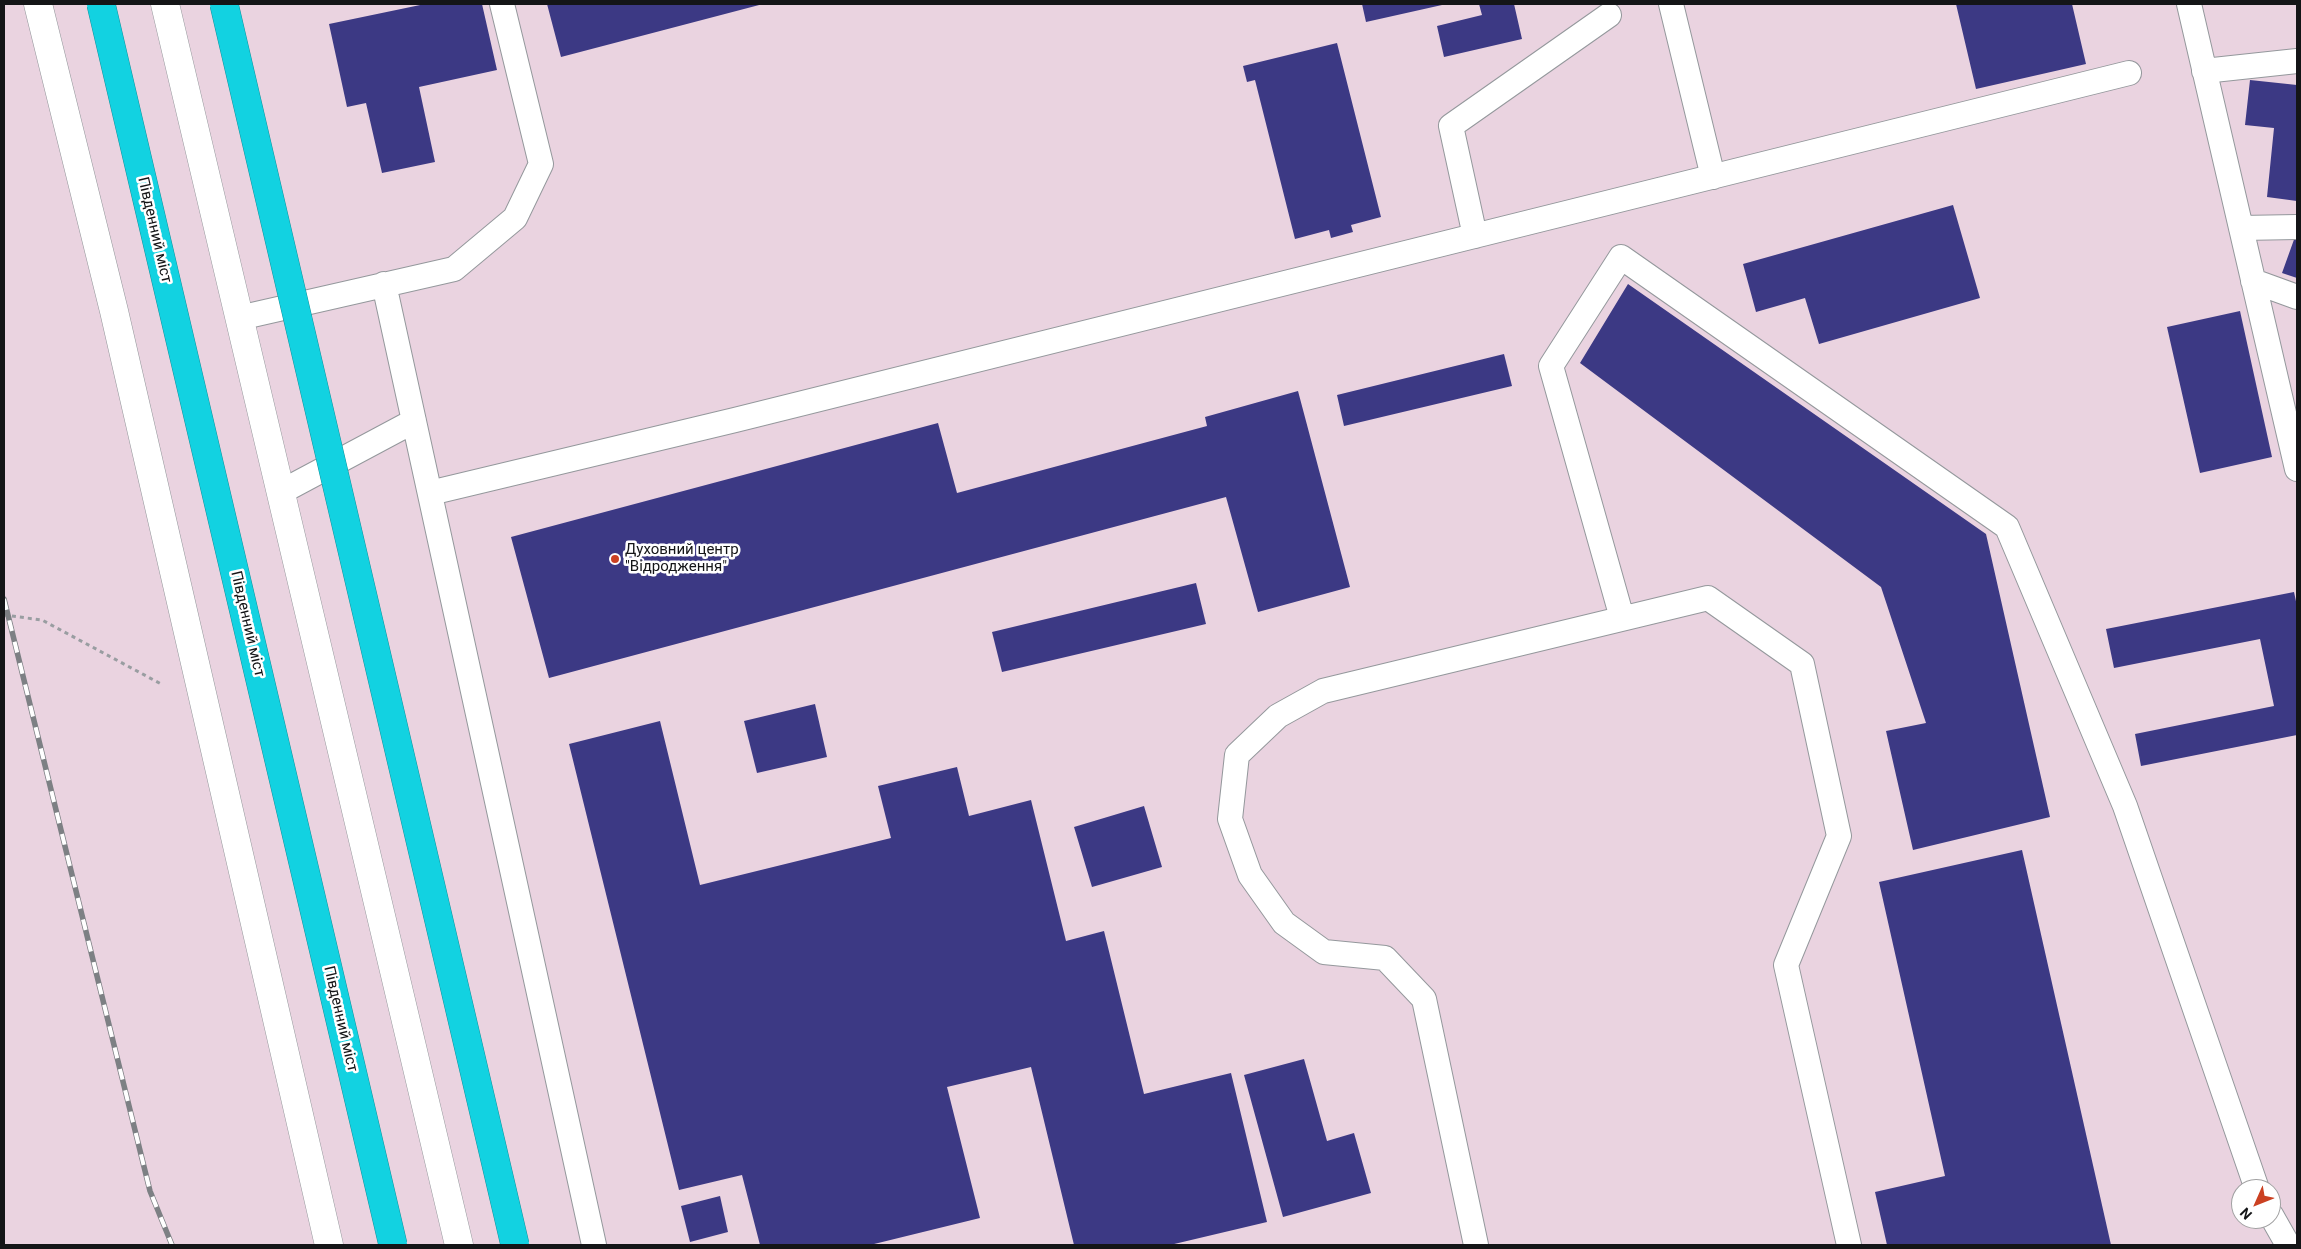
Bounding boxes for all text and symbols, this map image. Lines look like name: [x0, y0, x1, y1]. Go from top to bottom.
street label: Південний міст: [133, 175, 175, 285]
place label: Духовний центр "Відродження": [625, 541, 739, 576]
marker: Духовний центр "Відродження": [609, 553, 621, 565]
street label: Південний міст: [226, 569, 268, 679]
street label: Південний міст: [319, 964, 361, 1074]
north arrow: [2231, 1179, 2281, 1229]
text: N: [2237, 1205, 2255, 1223]

